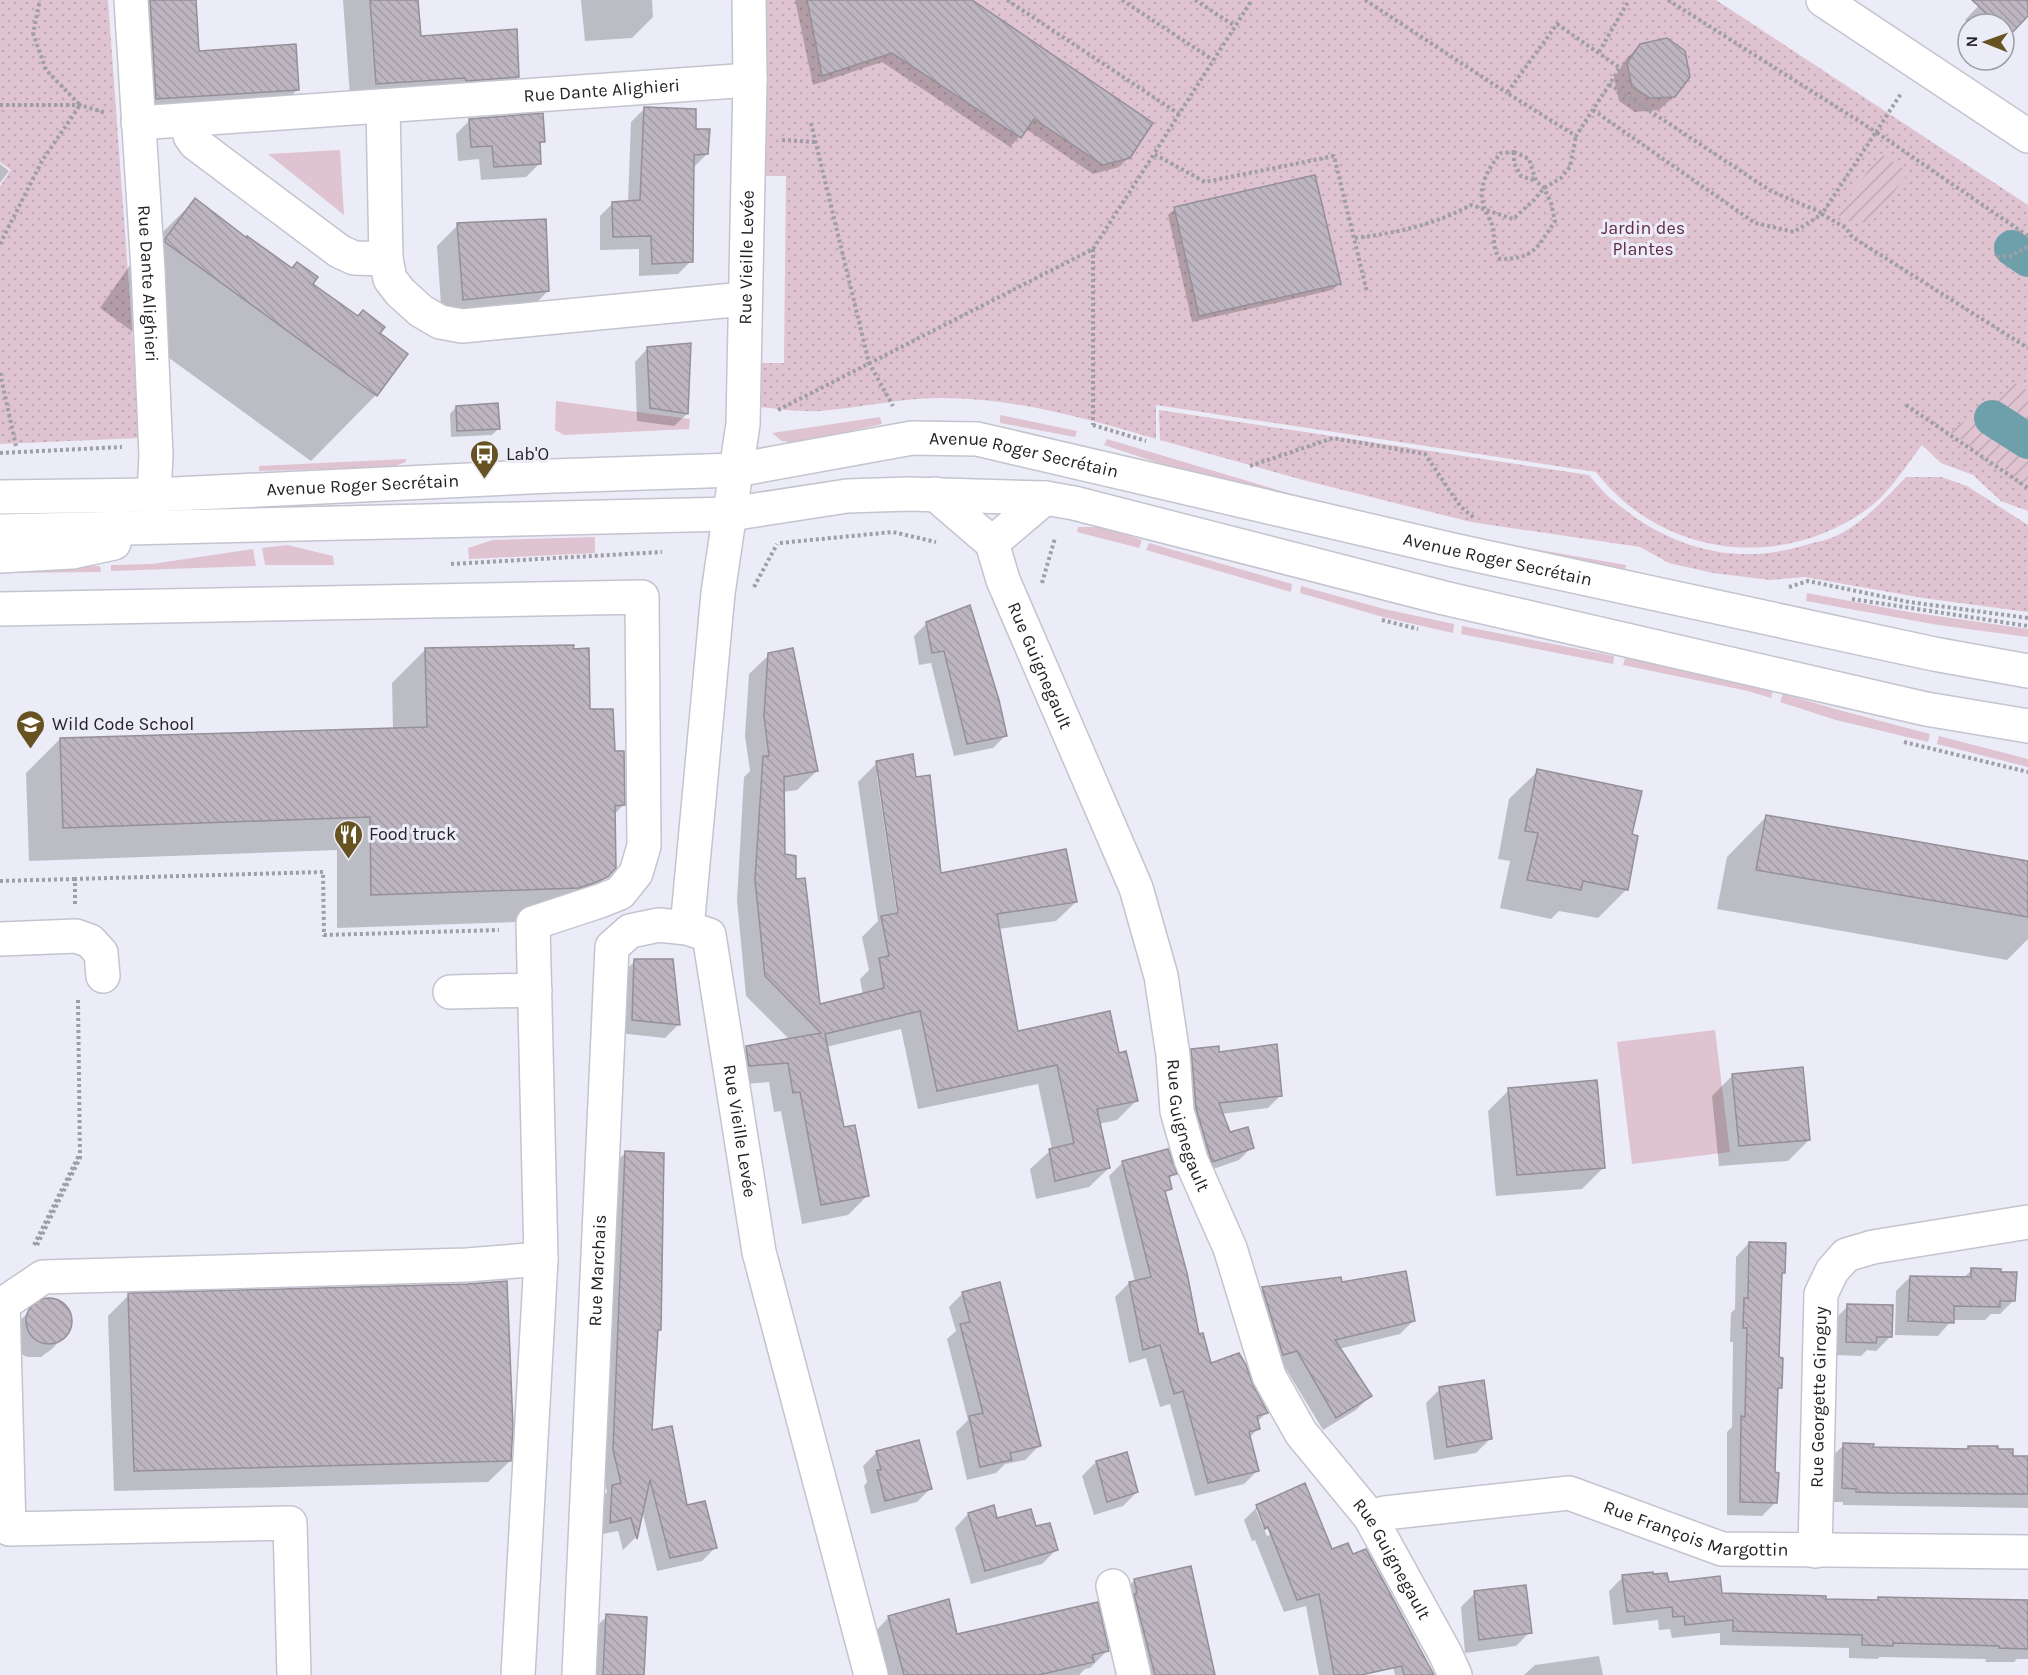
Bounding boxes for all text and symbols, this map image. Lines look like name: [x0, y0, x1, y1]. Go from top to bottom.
north arrow: [1956, 12, 2016, 72]
text: N: [1962, 36, 1981, 48]
street label: Rue Dante Alighieri: [523, 74, 681, 107]
street label: Rue Vieille Levée: [734, 190, 759, 325]
street label: Rue Dante Alighieri: [133, 205, 163, 362]
park label: Jardin des Plantes: [1601, 217, 1685, 260]
street label: Avenue Roger Secrétain: [929, 427, 1121, 483]
bus stop icon: Lab'O: [469, 438, 501, 480]
place label: Lab'O: [506, 443, 549, 465]
street label: Avenue Roger Secrétain: [266, 469, 460, 501]
street label: Avenue Roger Secrétain: [1401, 528, 1594, 591]
street label: Rue Guignegault: [1003, 599, 1077, 733]
school or university icon: Wild Code School: [15, 708, 47, 750]
place label: Wild Code School: [52, 713, 194, 735]
restaurant icon: Food truck: [332, 818, 364, 860]
place label: Food truck: [369, 823, 456, 845]
street label: Rue Guignegault: [1162, 1058, 1215, 1195]
street label: Rue Vieille Levée: [719, 1063, 761, 1199]
street label: Rue Marchais: [584, 1214, 611, 1327]
street label: Rue Georgette Giroguy: [1805, 1305, 1832, 1488]
street label: Rue Guignegault: [1348, 1494, 1435, 1624]
street label: Rue François Margottin: [1600, 1496, 1788, 1561]

